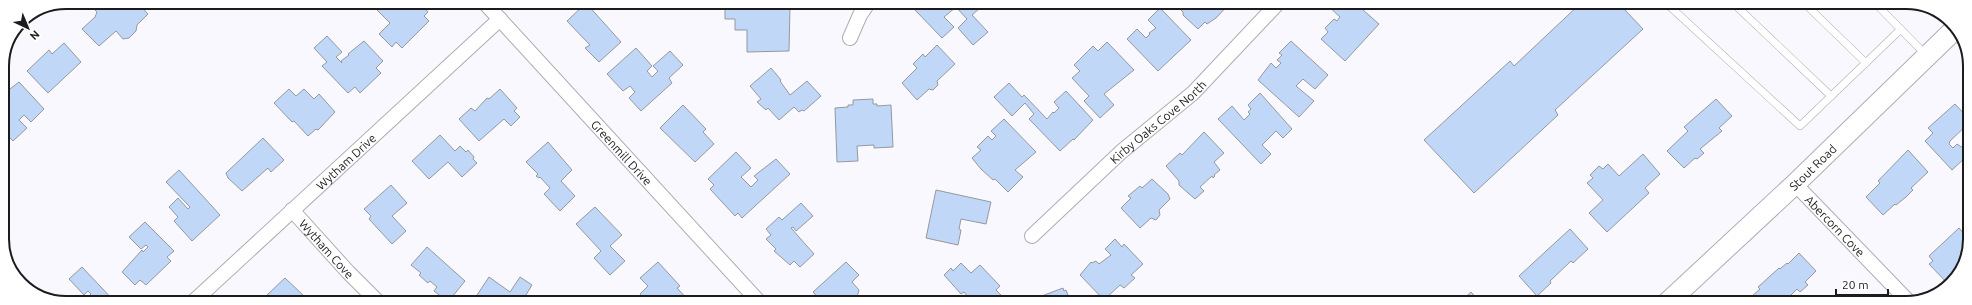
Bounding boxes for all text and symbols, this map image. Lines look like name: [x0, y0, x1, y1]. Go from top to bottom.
north arrow: [8, 8, 48, 48]
text: N: [28, 28, 42, 42]
street label: Kirby Oaks Cove North: [1107, 77, 1208, 166]
street label: Greenmill Drive: [589, 117, 655, 187]
street label: Wytham Drive: [313, 131, 378, 192]
street label: Stout Road: [1786, 142, 1838, 193]
street label: Abercorn Cove: [1803, 193, 1868, 259]
street label: Wytham Cove: [297, 217, 357, 281]
scale bar: [1836, 271, 1888, 297]
text: 20 m: [1842, 278, 1869, 291]

